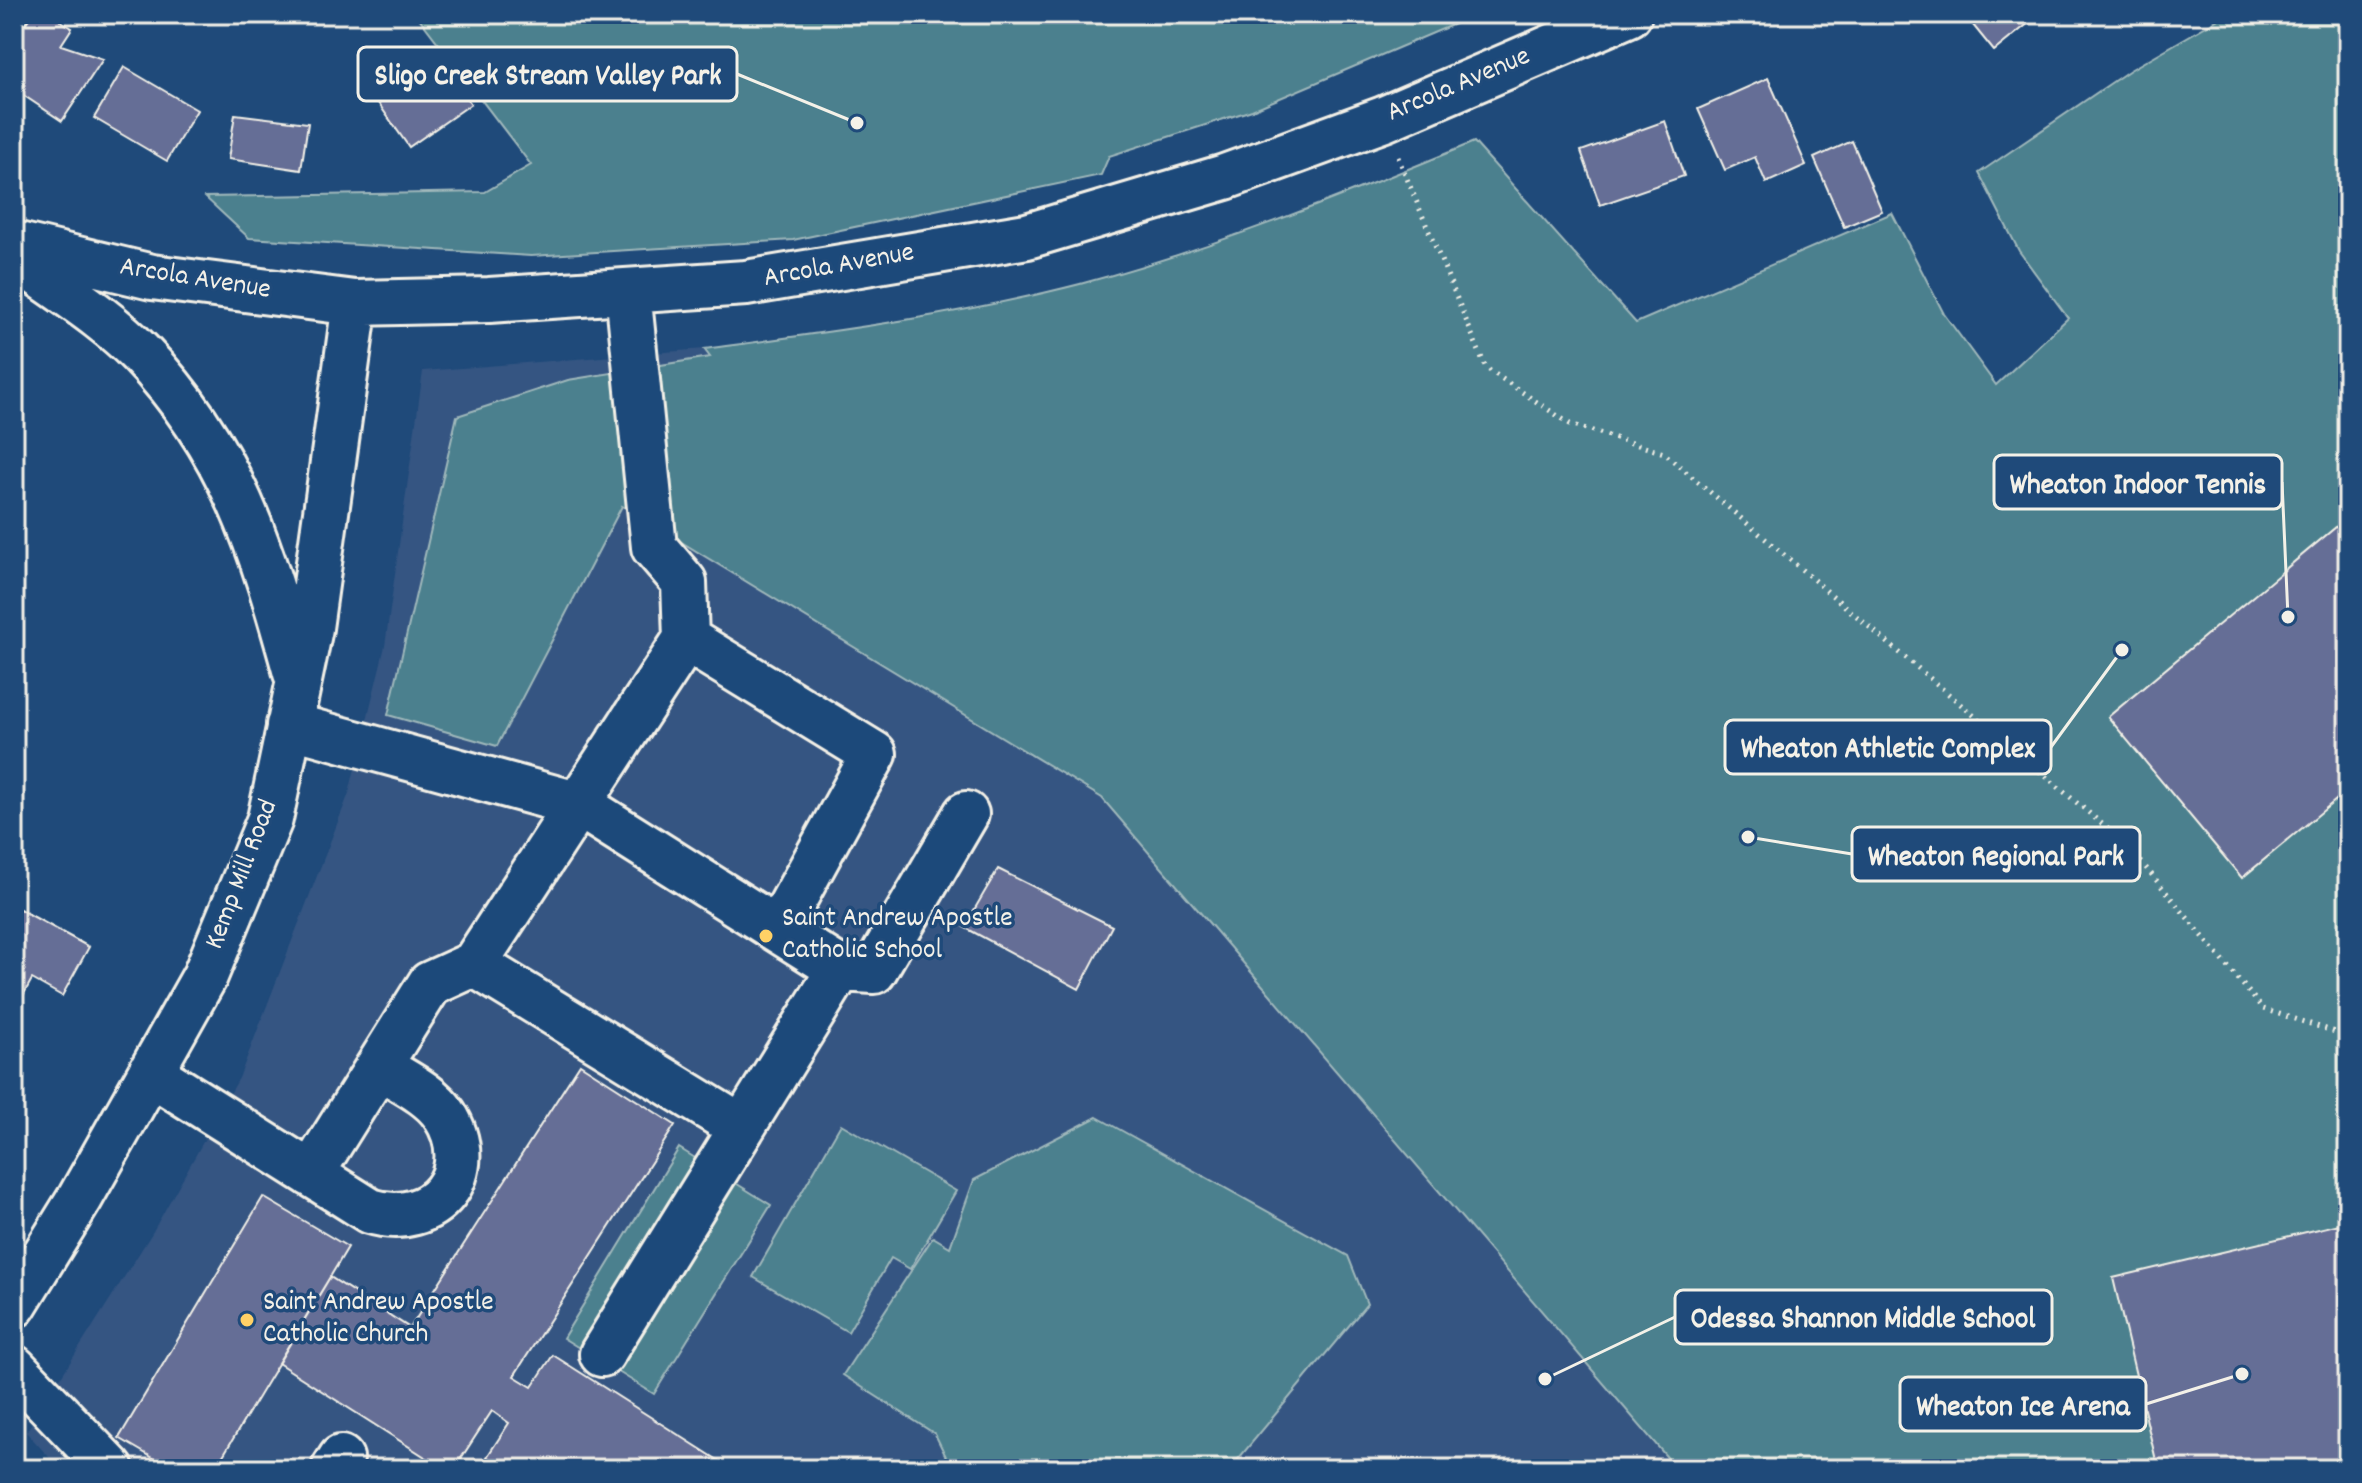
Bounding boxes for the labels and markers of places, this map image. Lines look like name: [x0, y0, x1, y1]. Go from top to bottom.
callout: Sligo Creek Stream Valley Park: [358, 47, 737, 101]
callout: Wheaton Indoor Tennis: [1994, 455, 2282, 509]
callout: Wheaton Athletic Complex: [1725, 720, 2051, 774]
callout: Wheaton Regional Park: [1852, 827, 2140, 881]
place label: Saint Andrew Apostle Catholic School: [782, 900, 1013, 972]
marker: Saint Andrew Apostle Catholic School: [757, 927, 775, 945]
place label: Saint Andrew Apostle Catholic Church: [263, 1284, 494, 1356]
callout: Odessa Shannon Middle School: [1675, 1290, 2052, 1344]
marker: Saint Andrew Apostle Catholic Church: [238, 1311, 256, 1329]
callout: Wheaton Ice Arena: [1900, 1377, 2146, 1431]

